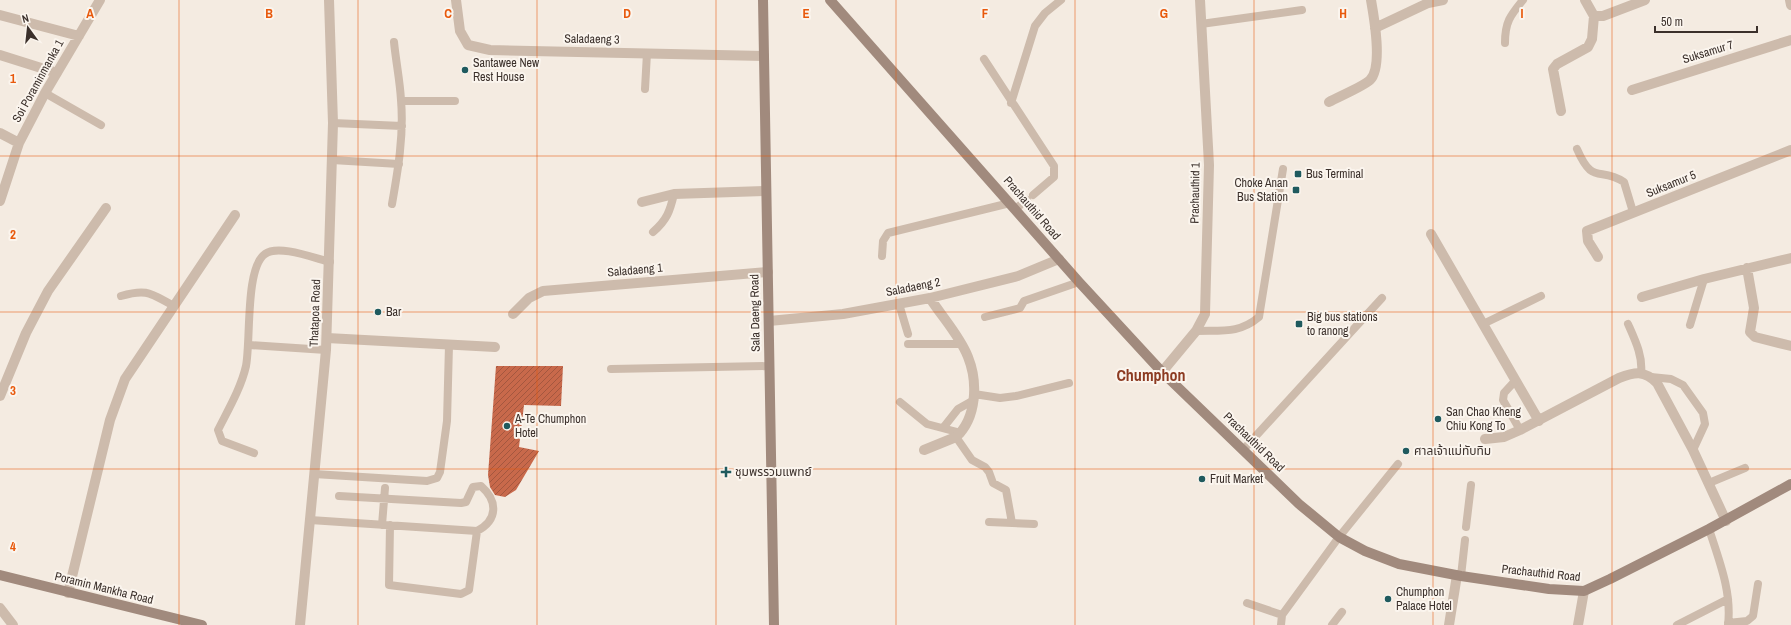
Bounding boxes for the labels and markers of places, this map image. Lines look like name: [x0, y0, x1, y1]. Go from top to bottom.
place label: Santawee New Rest House: [473, 55, 540, 85]
marker: Santawee New Rest House: [460, 65, 470, 75]
place label: Bus Terminal: [1306, 166, 1363, 182]
marker: Bus Terminal: [1293, 169, 1303, 179]
place label: Choke Anan Bus Station: [1234, 175, 1288, 205]
marker: Choke Anan Bus Station: [1291, 185, 1301, 195]
place label: Bar: [386, 304, 402, 320]
marker: Bar: [373, 307, 383, 317]
place label: Big bus stations to ranong: [1307, 309, 1378, 339]
marker: Big bus stations to ranong: [1294, 319, 1304, 329]
place label: San Chao Kheng Chiu Kong To: [1446, 404, 1521, 434]
place label: A-Te Chumphon Hotel: [514, 411, 586, 441]
marker: San Chao Kheng Chiu Kong To: [1433, 414, 1443, 424]
marker: A-Te Chumphon Hotel: [502, 421, 512, 431]
place label: ศาลเจ้าแม่ทับทิม: [1414, 443, 1491, 459]
marker: ศาลเจ้าแม่ทับทิม: [1401, 446, 1411, 456]
place label: ชุมพรรวมแพทย์: [735, 464, 812, 480]
marker: ชุมพรรวมแพทย์: [720, 466, 732, 478]
place label: Fruit Market: [1210, 471, 1263, 487]
marker: Fruit Market: [1197, 474, 1207, 484]
place label: Chumphon Palace Hotel: [1396, 584, 1452, 614]
marker: Chumphon Palace Hotel: [1383, 594, 1393, 604]

